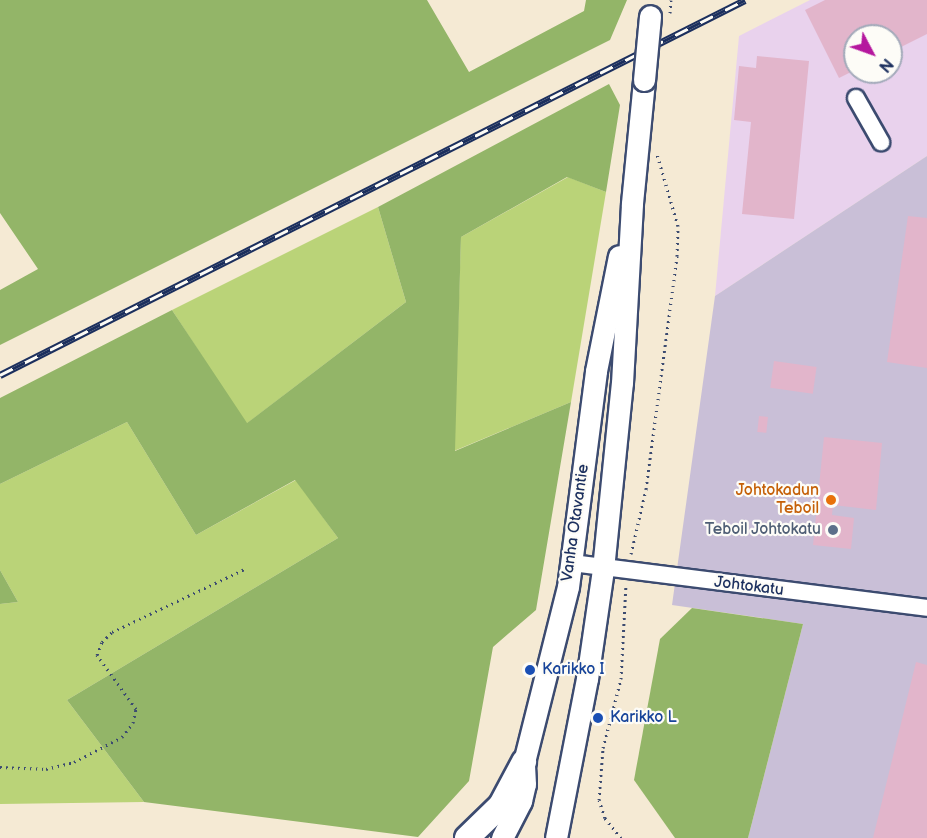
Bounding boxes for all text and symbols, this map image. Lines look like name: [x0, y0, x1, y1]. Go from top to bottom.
north arrow: [843, 24, 903, 84]
text: N: [874, 54, 897, 76]
street label: Vanha Otavantie: [558, 463, 594, 583]
place label: Johtokadun Teboil: [736, 481, 819, 519]
marker: Johtokadun Teboil: [824, 493, 838, 507]
place label: Teboil Johtokatu: [704, 520, 821, 540]
marker: Teboil Johtokatu: [826, 523, 840, 537]
street label: Johtokatu: [713, 573, 785, 601]
place label: Karikko I: [542, 660, 604, 680]
marker: Karikko I: [523, 663, 537, 677]
place label: Karikko L: [610, 708, 677, 728]
marker: Karikko L: [591, 711, 605, 725]

